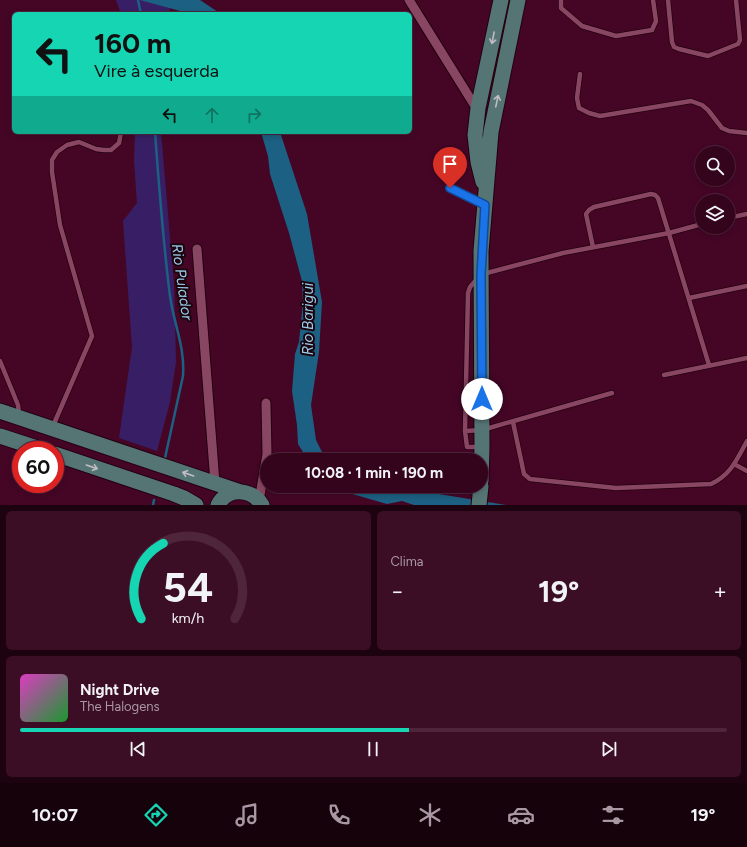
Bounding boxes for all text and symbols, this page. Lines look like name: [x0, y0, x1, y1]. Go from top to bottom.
text: 160 m: [94, 26, 171, 60]
icon: left: [28, 28, 80, 80]
one-way arrow: [489, 31, 497, 44]
text: Vire à esquerda: [94, 60, 219, 82]
one-way arrow: [494, 95, 502, 108]
icon: left: [159, 104, 181, 126]
icon: ahead: [201, 104, 223, 126]
icon: right: [243, 104, 265, 126]
map controls: [695, 146, 735, 234]
button: search: [695, 146, 735, 186]
pin: [433, 147, 467, 188]
icon: arrive: [439, 153, 461, 175]
button: layers: [695, 194, 735, 234]
water label: Rio Pulador: [168, 243, 196, 322]
water label: Rio Barigui: [299, 282, 317, 355]
position arrow: [461, 378, 503, 420]
speed limit sign: 60: [12, 441, 64, 493]
one-way arrow: [86, 463, 98, 471]
text: 10:08 · 1 min · 190 m: [305, 464, 443, 482]
one-way arrow: [182, 470, 195, 477]
text: Clima: [391, 554, 423, 569]
text: 54: [163, 561, 213, 611]
text: 19°: [538, 573, 579, 610]
text: −: [391, 578, 404, 605]
text: +: [713, 578, 727, 605]
text: km/h: [172, 608, 205, 626]
text: Night Drive: [80, 681, 159, 699]
text: The Halogens: [80, 699, 160, 714]
icon: previous: [127, 738, 149, 760]
icon: pause: [362, 738, 384, 760]
icon: next: [598, 738, 620, 760]
icon: directions: [142, 801, 170, 829]
icon: music: [233, 801, 261, 829]
icon: phone: [325, 801, 353, 829]
icon: climate: [416, 801, 444, 829]
icon: car: [507, 801, 535, 829]
icon: filters: [599, 801, 627, 829]
text: 10:07: [32, 804, 78, 826]
text: 19°: [690, 804, 715, 826]

